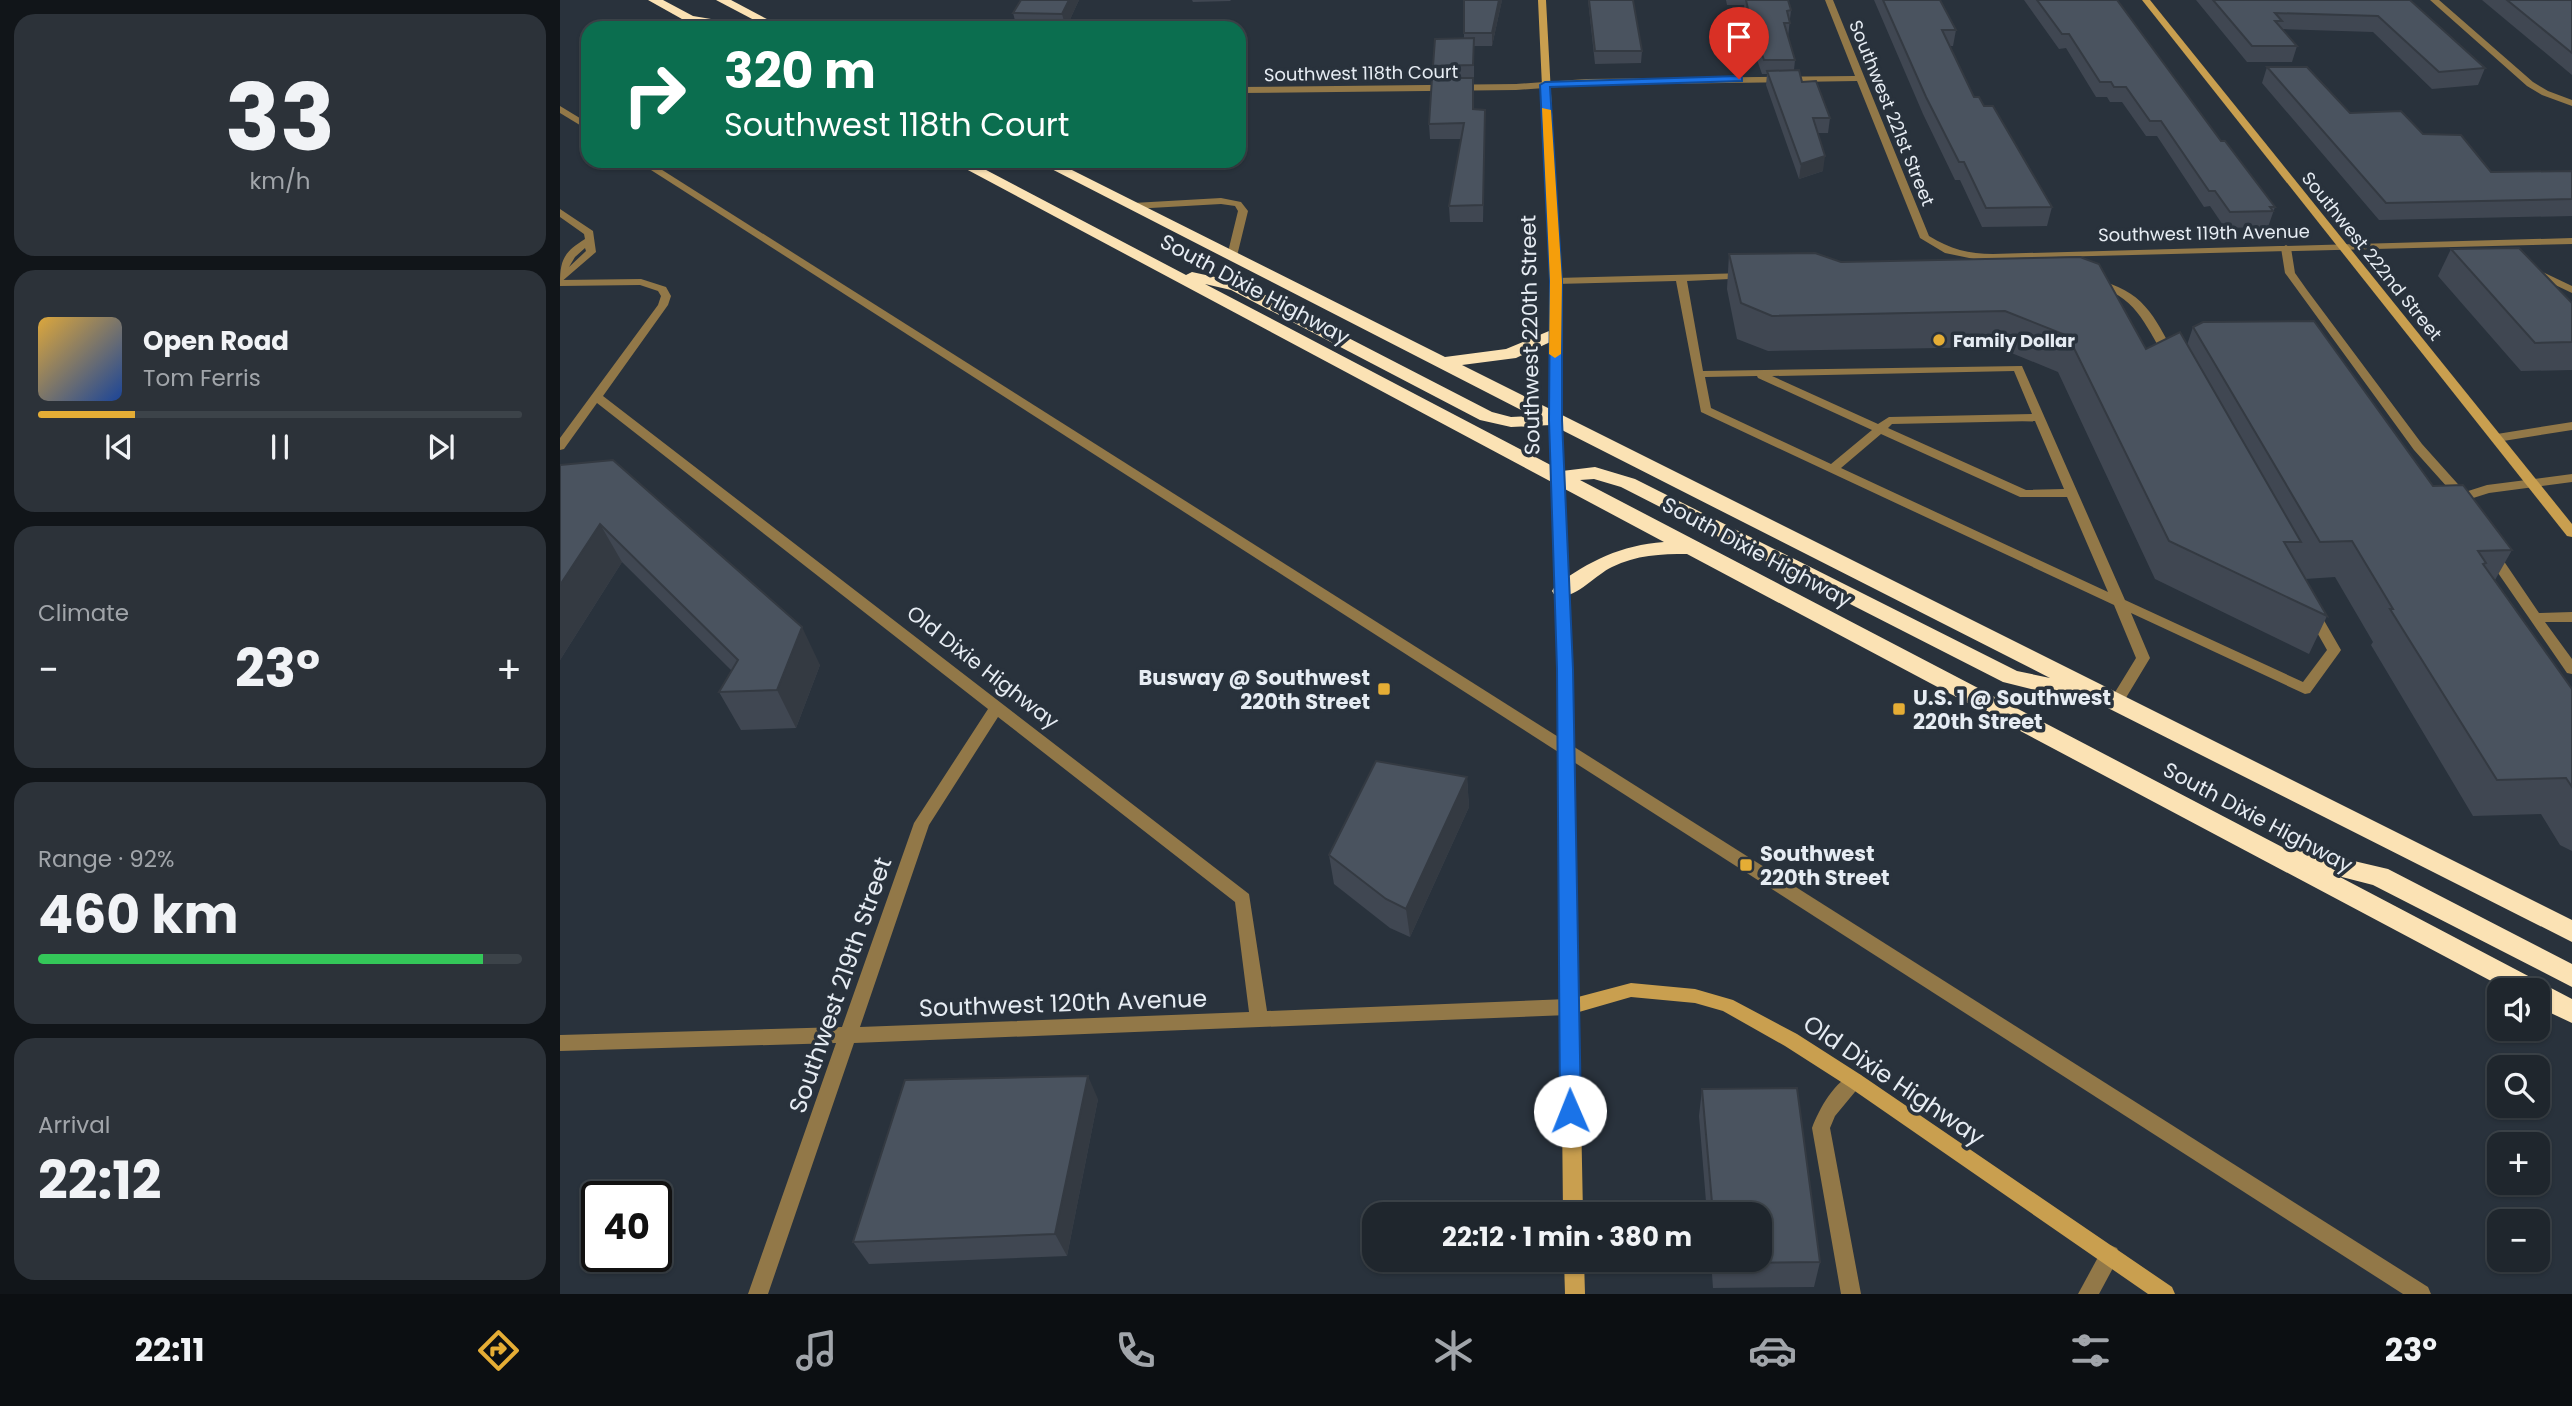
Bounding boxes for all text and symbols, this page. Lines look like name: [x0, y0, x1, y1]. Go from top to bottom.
pin: [1709, 7, 1769, 79]
street label: Southwest 221st Street: [1843, 16, 1941, 210]
icon: arrive: [1720, 18, 1758, 56]
text: 320 m: [724, 37, 876, 105]
icon: right: [609, 49, 700, 140]
text: 33: [225, 54, 335, 182]
street label: Southwest 118th Court: [1264, 59, 1458, 87]
text: Southwest 118th Court: [724, 102, 1069, 147]
text: km/h: [249, 165, 311, 197]
street label: Southwest 222nd Street: [2296, 166, 2448, 346]
street label: Southwest 220th Street: [1513, 215, 1547, 455]
street label: Southwest 119th Avenue: [2098, 219, 2310, 247]
street label: South Dixie Highway: [1155, 227, 1355, 351]
text: Open Road: [143, 323, 289, 359]
place label: Family Dollar: [1953, 328, 2075, 353]
marker: Family Dollar: [1931, 332, 1947, 348]
text: Tom Ferris: [143, 362, 261, 394]
icon: previous: [100, 428, 138, 466]
icon: pause: [261, 428, 299, 466]
icon: next: [422, 428, 460, 466]
street label: South Dixie Highway: [1657, 490, 1857, 614]
text: Climate: [38, 597, 129, 629]
street label: Old Dixie Highway: [901, 598, 1065, 736]
text: 23°: [235, 632, 320, 705]
text: −: [38, 643, 59, 696]
text: +: [496, 643, 522, 696]
place label: Busway @ Southwest 220th Street: [1138, 663, 1370, 716]
marker: Busway @ Southwest 220th Street: [1376, 681, 1392, 697]
place label: U.S. 1 @ Southwest 220th Street: [1913, 683, 2111, 736]
marker: U.S. 1 @ Southwest 220th Street: [1891, 701, 1907, 717]
street label: South Dixie Highway: [2158, 755, 2358, 879]
place label: Southwest 220th Street: [1760, 839, 1890, 892]
text: Range · 92%: [38, 843, 174, 875]
street label: Southwest 219th Street: [781, 853, 899, 1117]
marker: Southwest 220th Street: [1738, 857, 1754, 873]
text: 460 km: [38, 878, 238, 951]
map controls: [2487, 978, 2550, 1272]
button: sound: [2487, 978, 2550, 1041]
street label: Southwest 120th Avenue: [918, 981, 1208, 1025]
street label: Old Dixie Highway: [1797, 1007, 1992, 1153]
button: search: [2487, 1055, 2550, 1118]
position arrow: [1533, 1074, 1607, 1148]
text: Arrival: [38, 1109, 110, 1141]
button: +: [2487, 1132, 2550, 1195]
text: 22:12: [38, 1144, 161, 1217]
speed limit sign: 40: [581, 1181, 672, 1272]
button: −: [2487, 1209, 2550, 1272]
text: 22:12 · 1 min · 380 m: [1442, 1219, 1692, 1255]
icon: directions: [474, 1326, 523, 1375]
icon: music: [792, 1326, 841, 1375]
icon: phone: [1111, 1326, 1160, 1375]
icon: climate: [1429, 1326, 1478, 1375]
icon: car: [1748, 1326, 1797, 1375]
icon: filters: [2066, 1326, 2115, 1375]
text: 22:11: [135, 1327, 204, 1372]
text: 23°: [2385, 1327, 2437, 1372]

